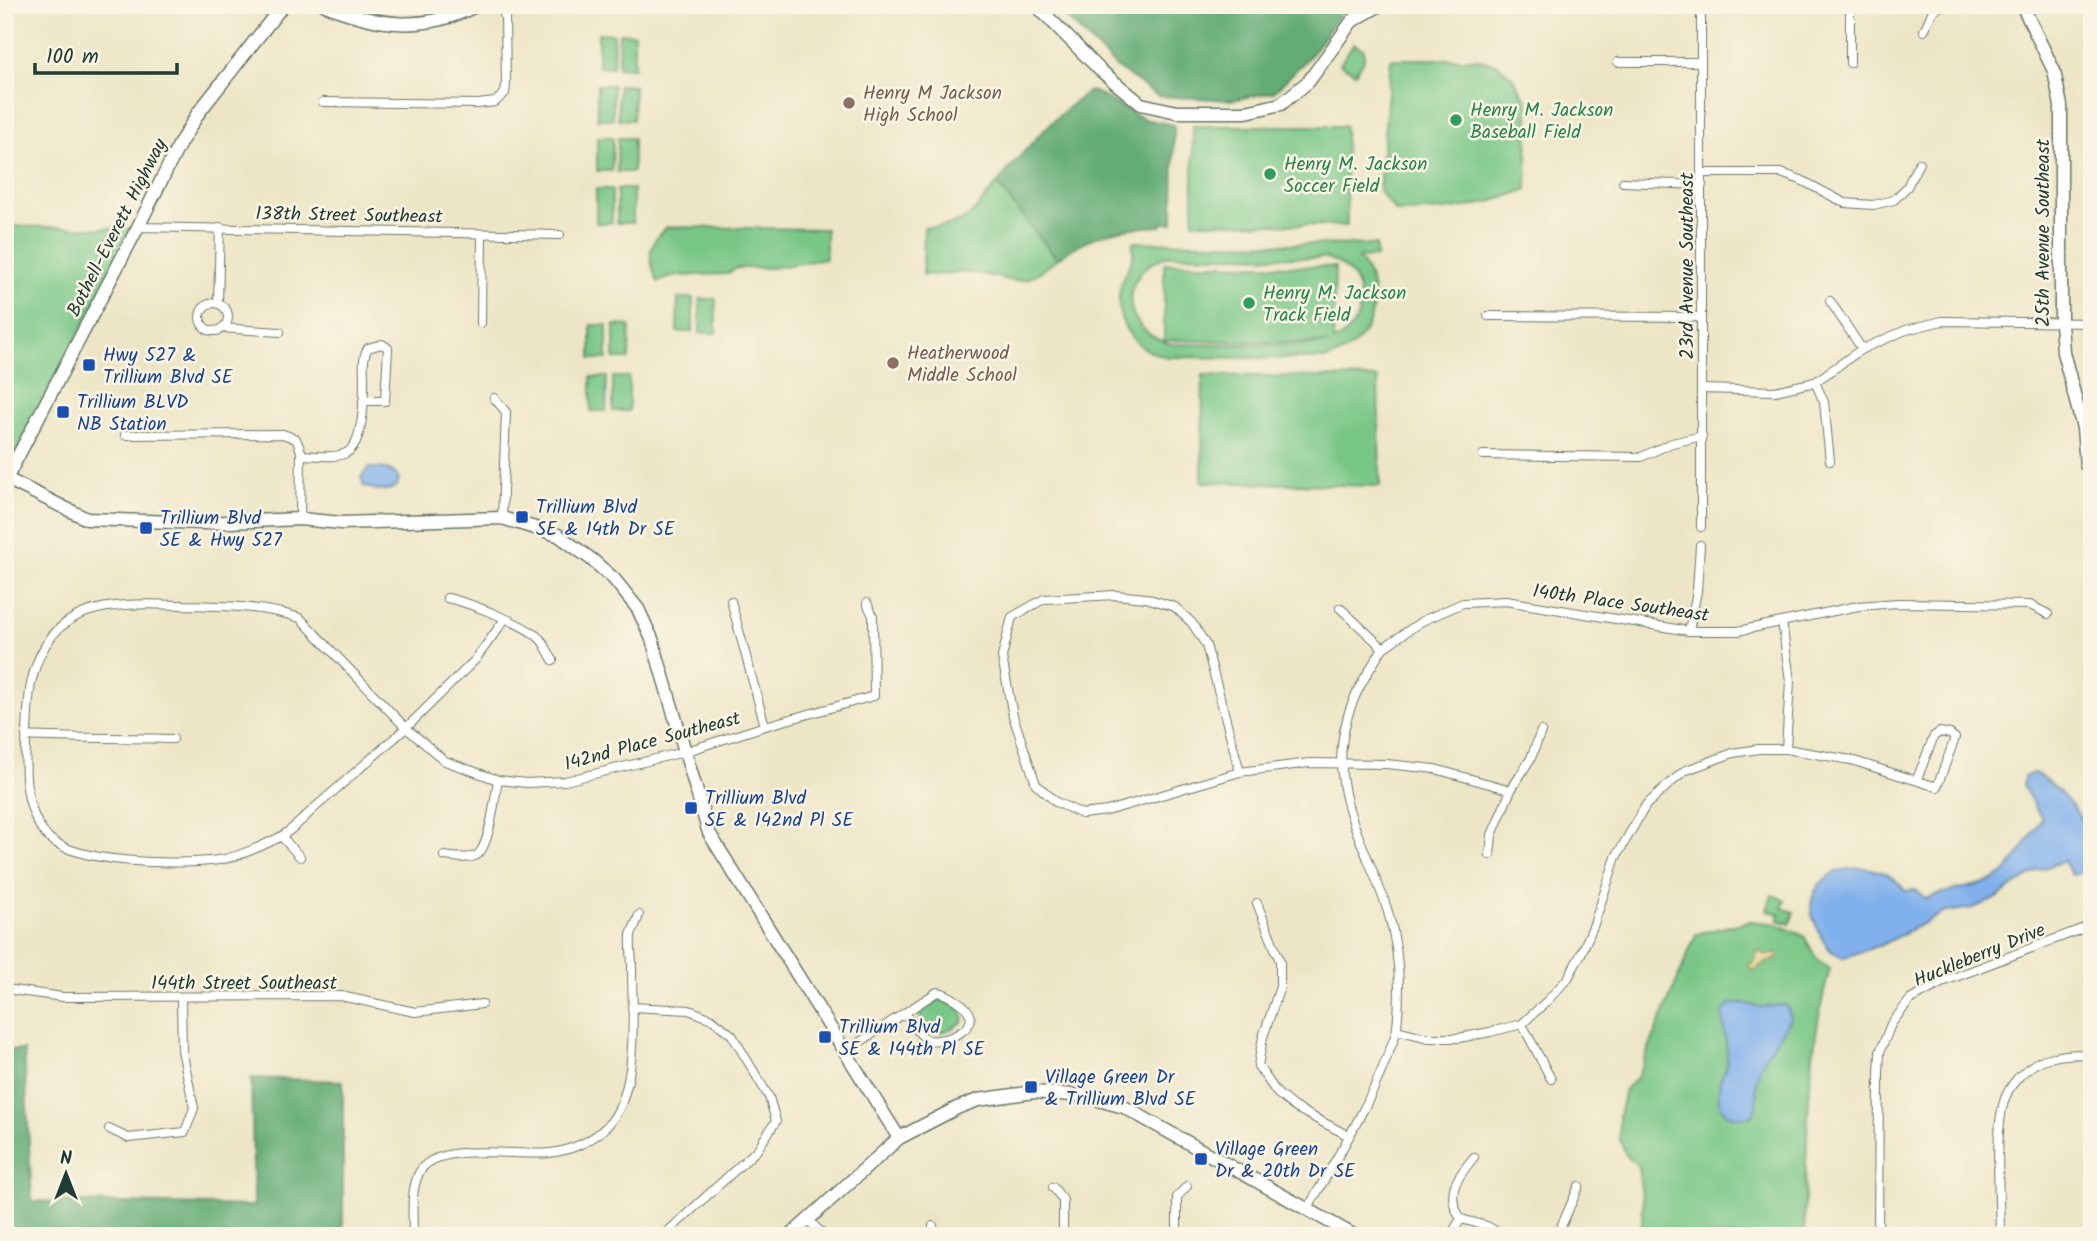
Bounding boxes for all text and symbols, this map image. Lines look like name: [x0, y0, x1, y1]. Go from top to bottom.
scale bar: [35, 32, 177, 76]
text: 100 m: [46, 41, 99, 74]
place label: Henry M Jackson High School: [863, 79, 1002, 131]
marker: Henry M Jackson High School: [841, 95, 857, 111]
place label: Henry M. Jackson Baseball Field: [1470, 96, 1613, 148]
marker: Henry M. Jackson Baseball Field: [1448, 112, 1464, 128]
street label: Bothell-Everett Highway: [60, 132, 176, 322]
street label: 25th Avenue Southeast: [2029, 138, 2059, 327]
place label: Henry M. Jackson Soccer Field: [1284, 150, 1427, 202]
marker: Henry M. Jackson Soccer Field: [1262, 166, 1278, 182]
street label: 23rd Avenue Southeast: [1673, 172, 1703, 360]
street label: 138th Street Southeast: [255, 199, 444, 233]
place label: Henry M. Jackson Track Field: [1263, 279, 1406, 331]
marker: Henry M. Jackson Track Field: [1241, 295, 1257, 311]
place label: Heatherwood Middle School: [907, 339, 1017, 391]
place label: Hwy 527 & Trillium Blvd SE: [103, 341, 234, 393]
marker: Heatherwood Middle School: [885, 355, 901, 371]
marker: Hwy 527 & Trillium Blvd SE: [81, 357, 97, 373]
place label: Trillium BLVD NB Station: [77, 388, 189, 440]
marker: Trillium BLVD NB Station: [55, 404, 71, 420]
place label: Trillium Blvd SE & 14th Dr SE: [536, 493, 676, 545]
place label: Trillium Blvd SE & Hwy 527: [160, 504, 283, 556]
marker: Trillium Blvd SE & 14th Dr SE: [514, 509, 530, 525]
marker: Trillium Blvd SE & Hwy 527: [138, 520, 154, 536]
street label: 140th Place Southeast: [1531, 577, 1712, 631]
street label: 142nd Place Southeast: [561, 704, 745, 780]
place label: Trillium Blvd SE & 142nd Pl SE: [705, 784, 854, 836]
marker: Trillium Blvd SE & 142nd Pl SE: [683, 800, 699, 816]
street label: Huckleberry Drive: [1909, 916, 2051, 996]
street label: 144th Street Southeast: [151, 969, 338, 999]
place label: Trillium Blvd SE & 144th Pl SE: [839, 1013, 986, 1065]
marker: Trillium Blvd SE & 144th Pl SE: [817, 1029, 833, 1045]
place label: Village Green Dr & Trillium Blvd SE: [1045, 1063, 1197, 1115]
marker: Village Green Dr & Trillium Blvd SE: [1023, 1079, 1039, 1095]
place label: Village Green Dr & 20th Dr SE: [1215, 1135, 1356, 1187]
north arrow: [32, 1140, 102, 1210]
text: N: [60, 1144, 72, 1174]
marker: Village Green Dr & 20th Dr SE: [1193, 1151, 1209, 1167]

